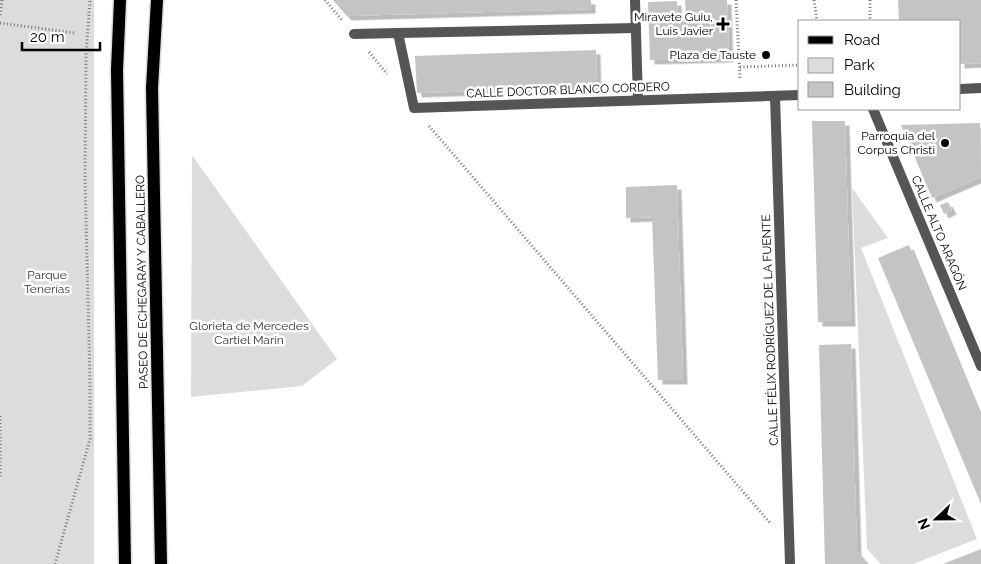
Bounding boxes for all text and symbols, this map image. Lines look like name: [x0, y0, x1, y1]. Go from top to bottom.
place label: Miravete Guiu, Luis Javier: [634, 10, 714, 38]
marker: Miravete Guiu, Luis Javier: [717, 18, 729, 30]
scale bar: [22, 20, 100, 52]
legend: [798, 20, 961, 110]
text: 20 m: [30, 28, 65, 46]
text: Road: [844, 31, 880, 49]
place label: Plaza de Tauste: [670, 48, 756, 62]
marker: Plaza de Tauste: [760, 49, 772, 61]
text: Park: [844, 56, 875, 74]
street label: CALLE DOCTOR BLANCO CORDERO: [466, 79, 670, 101]
text: Building: [844, 81, 901, 99]
place label: Parroquia del Corpus Christi: [858, 129, 936, 157]
marker: Parroquia del Corpus Christi: [939, 137, 951, 149]
street label: CALLE ALTO ARAGÓN: [908, 174, 970, 292]
street label: PASEO DE ECHEGARAY Y CABALLERO: [133, 175, 151, 389]
street label: CALLE FÉLIX RODRÍGUEZ DE LA FUENTE: [759, 214, 781, 446]
park label: Parque Tenerías: [24, 268, 70, 296]
park label: Glorieta de Mercedes Cartiel Marín: [189, 319, 309, 347]
north arrow: [911, 494, 961, 544]
text: N: [915, 516, 933, 532]

